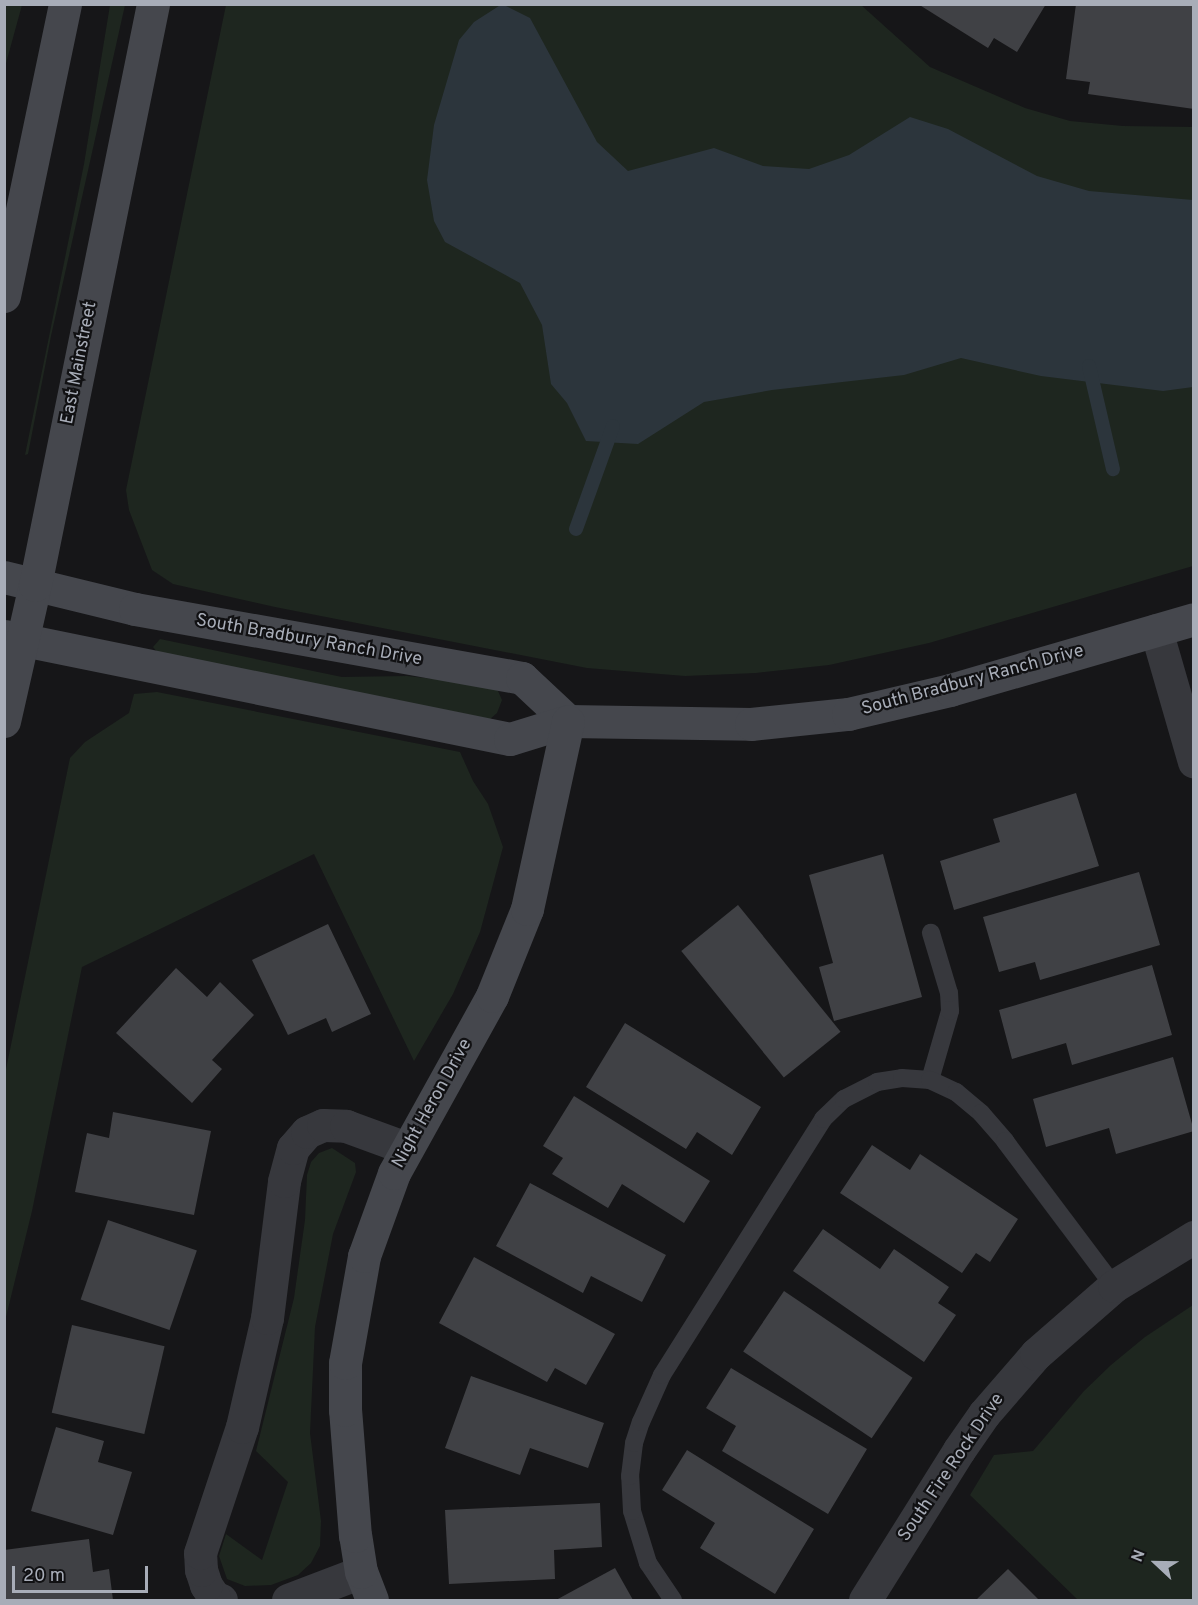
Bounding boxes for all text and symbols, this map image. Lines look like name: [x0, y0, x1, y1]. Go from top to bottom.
street label: East Mainstreet: [57, 300, 103, 426]
street label: South Bradbury Ranch Drive: [194, 610, 424, 672]
street label: South Bradbury Ranch Drive: [860, 641, 1086, 721]
street label: Night Heron Drive: [389, 1036, 477, 1172]
street label: South Fire Rock Drive: [894, 1390, 1010, 1546]
north arrow: [1126, 1533, 1186, 1593]
text: N: [1128, 1547, 1151, 1565]
scale bar: [15, 1554, 152, 1592]
text: 20 m: [23, 1565, 65, 1588]

